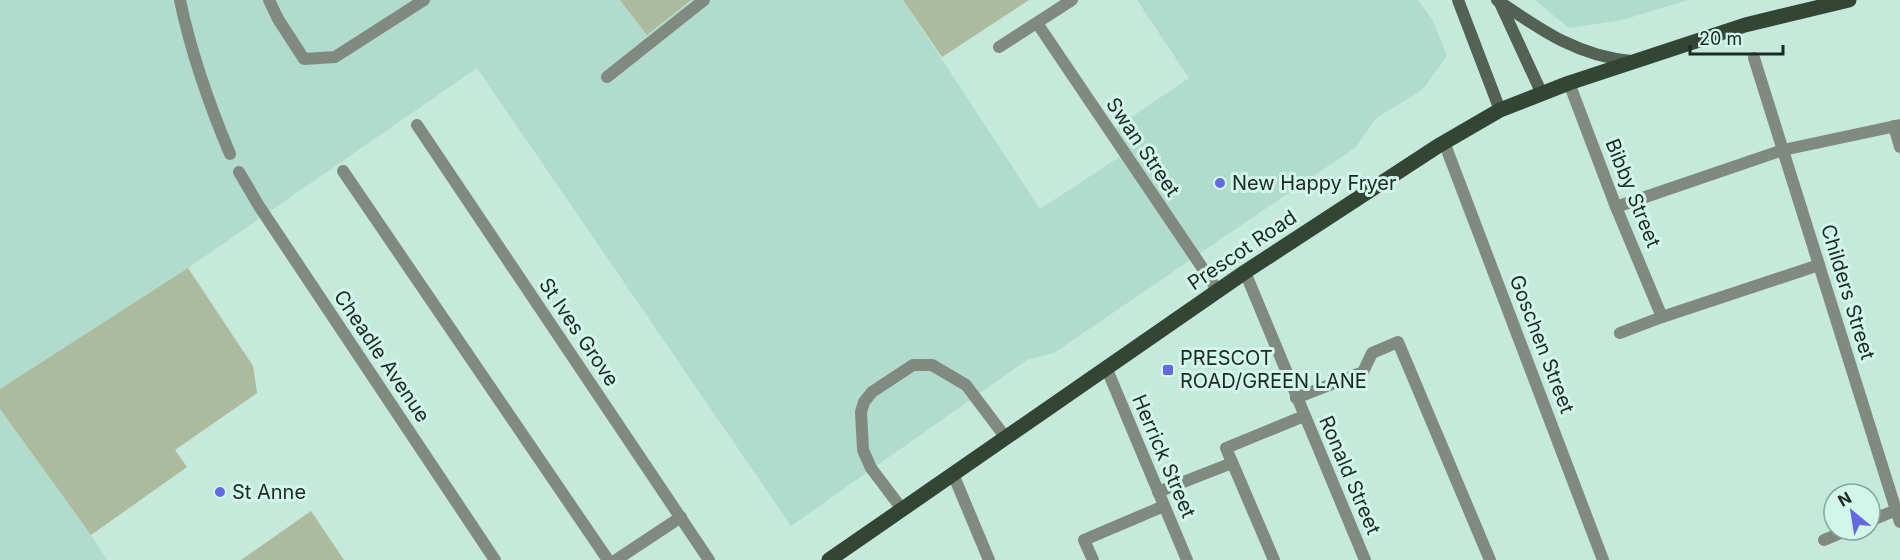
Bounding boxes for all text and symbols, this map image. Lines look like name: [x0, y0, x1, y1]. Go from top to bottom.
scale bar: [1690, 18, 1783, 56]
text: 20 m: [1699, 28, 1742, 49]
street label: Swan Street: [1101, 93, 1185, 201]
street label: Bibby Street: [1600, 135, 1666, 251]
place label: New Happy Fryer: [1232, 171, 1397, 195]
marker: New Happy Fryer: [1213, 176, 1227, 190]
street label: Prescot Road: [1183, 205, 1301, 295]
street label: Childers Street: [1816, 221, 1880, 363]
street label: Goschen Street: [1505, 271, 1580, 417]
street label: St Ives Grove: [534, 273, 624, 391]
street label: Cheadle Avenue: [329, 285, 435, 427]
place label: PRESCOT ROAD/GREEN LANE: [1180, 346, 1367, 393]
marker: PRESCOT ROAD/GREEN LANE: [1161, 363, 1175, 377]
street label: Herrick Street: [1127, 391, 1201, 522]
street label: Ronald Street: [1314, 412, 1386, 538]
place label: St Anne: [232, 480, 306, 504]
north arrow: [1822, 482, 1882, 542]
marker: St Anne: [213, 485, 227, 499]
text: N: [1834, 487, 1855, 511]

